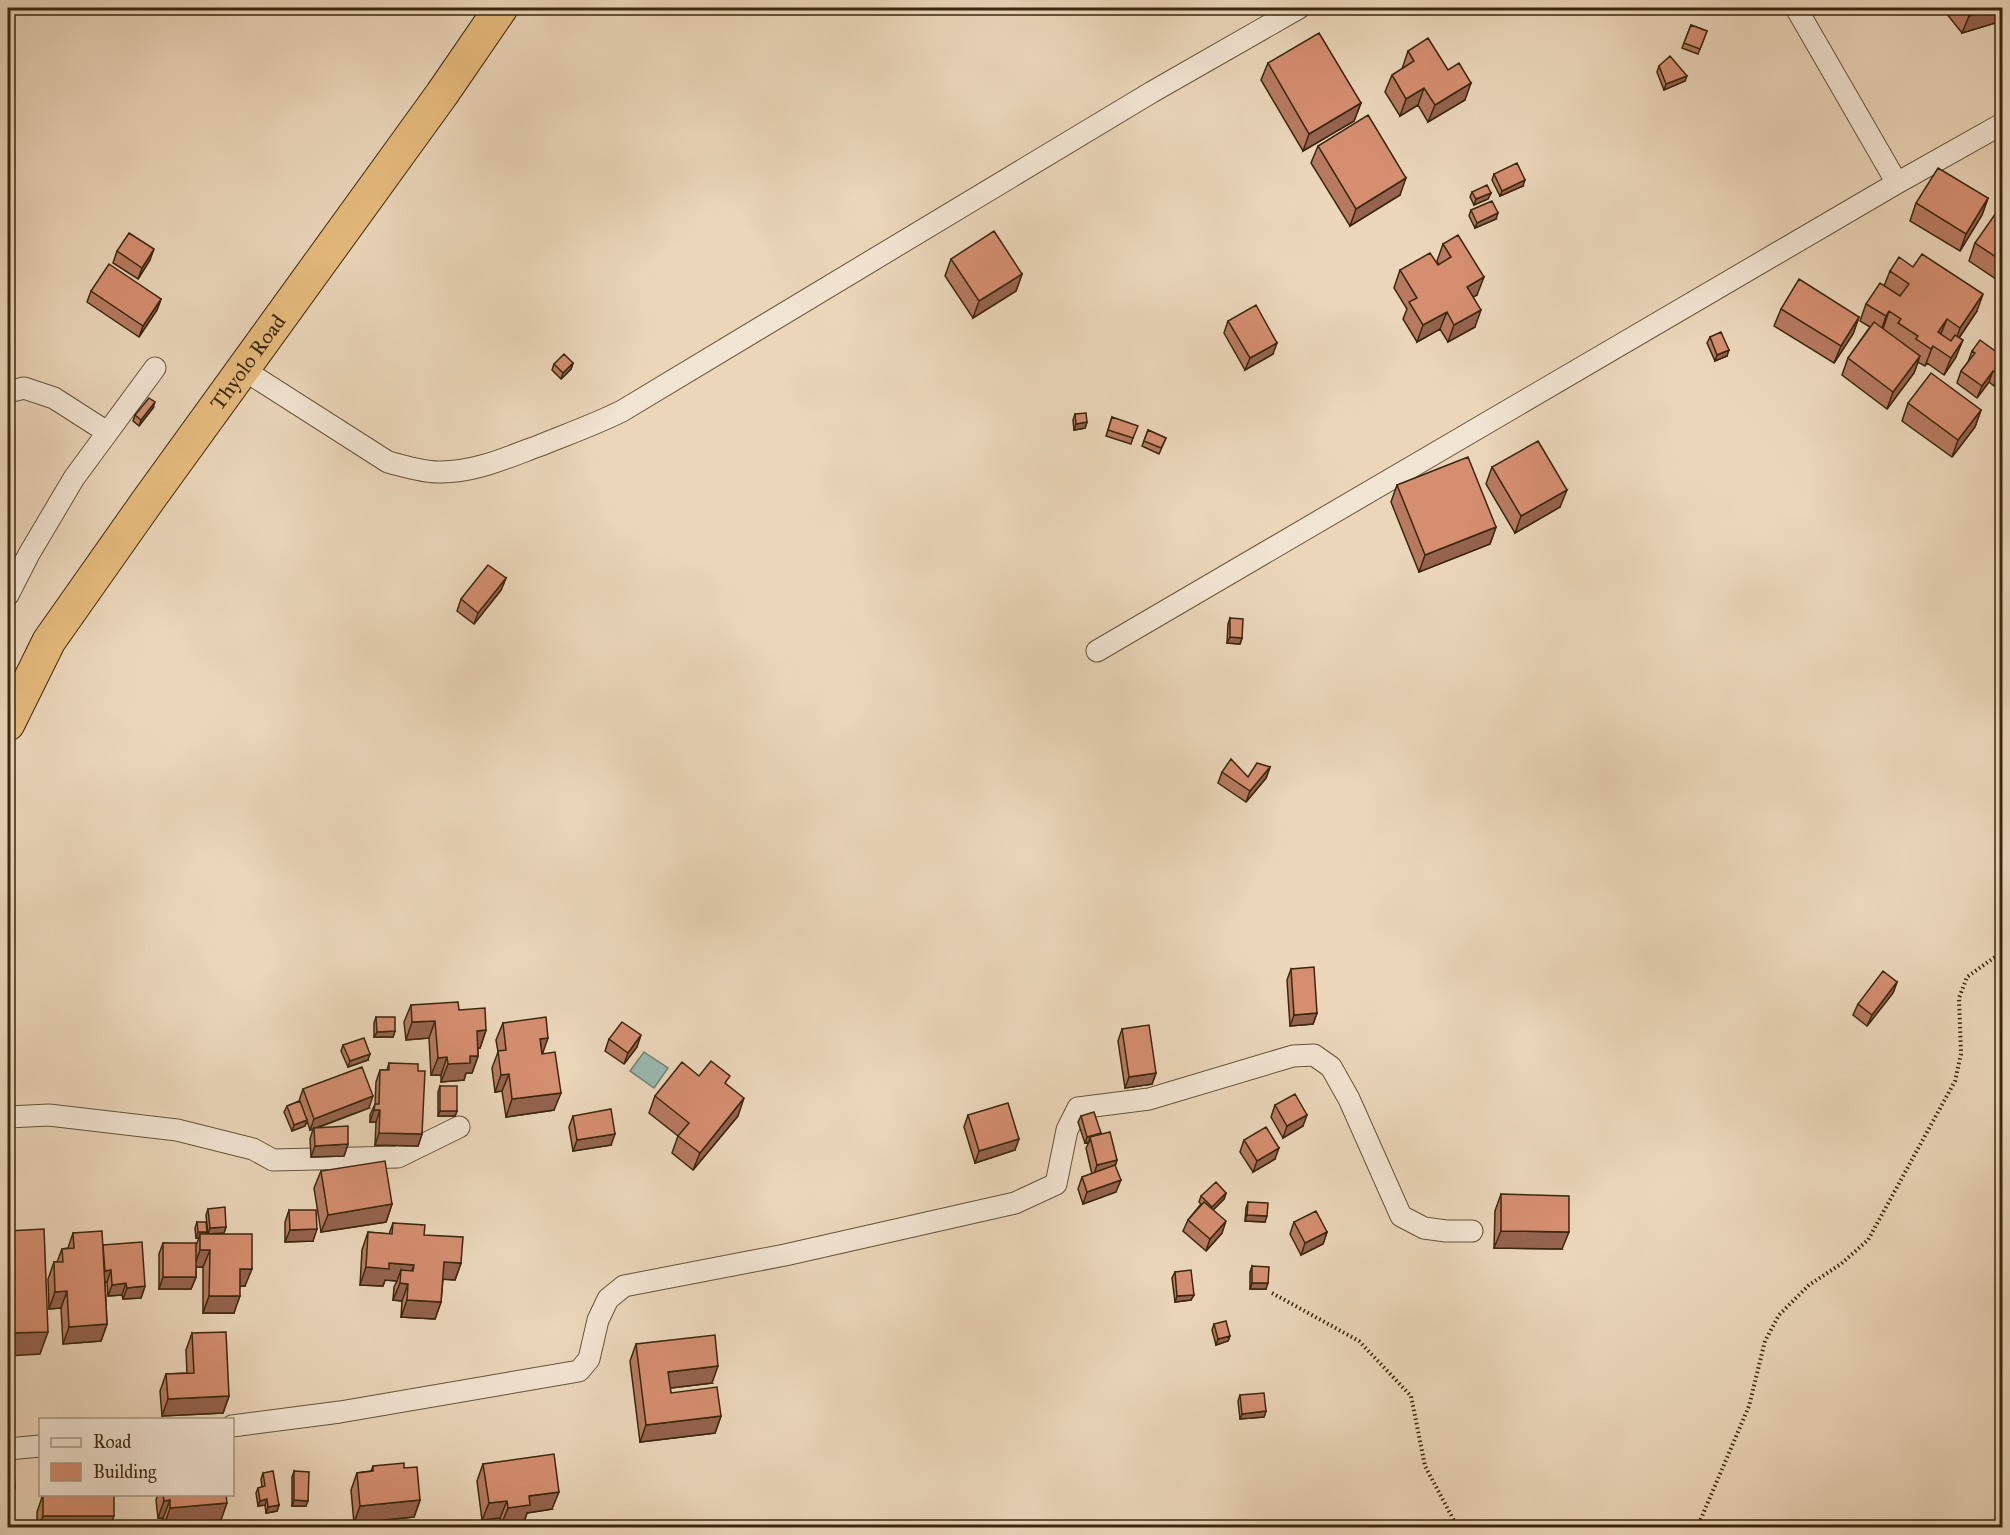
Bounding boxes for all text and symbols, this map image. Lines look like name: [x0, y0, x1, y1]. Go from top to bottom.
street label: Thyolo Road: [205, 309, 291, 415]
legend: [39, 1418, 234, 1496]
text: Road: [93, 1431, 131, 1453]
text: Building: [93, 1461, 157, 1484]

